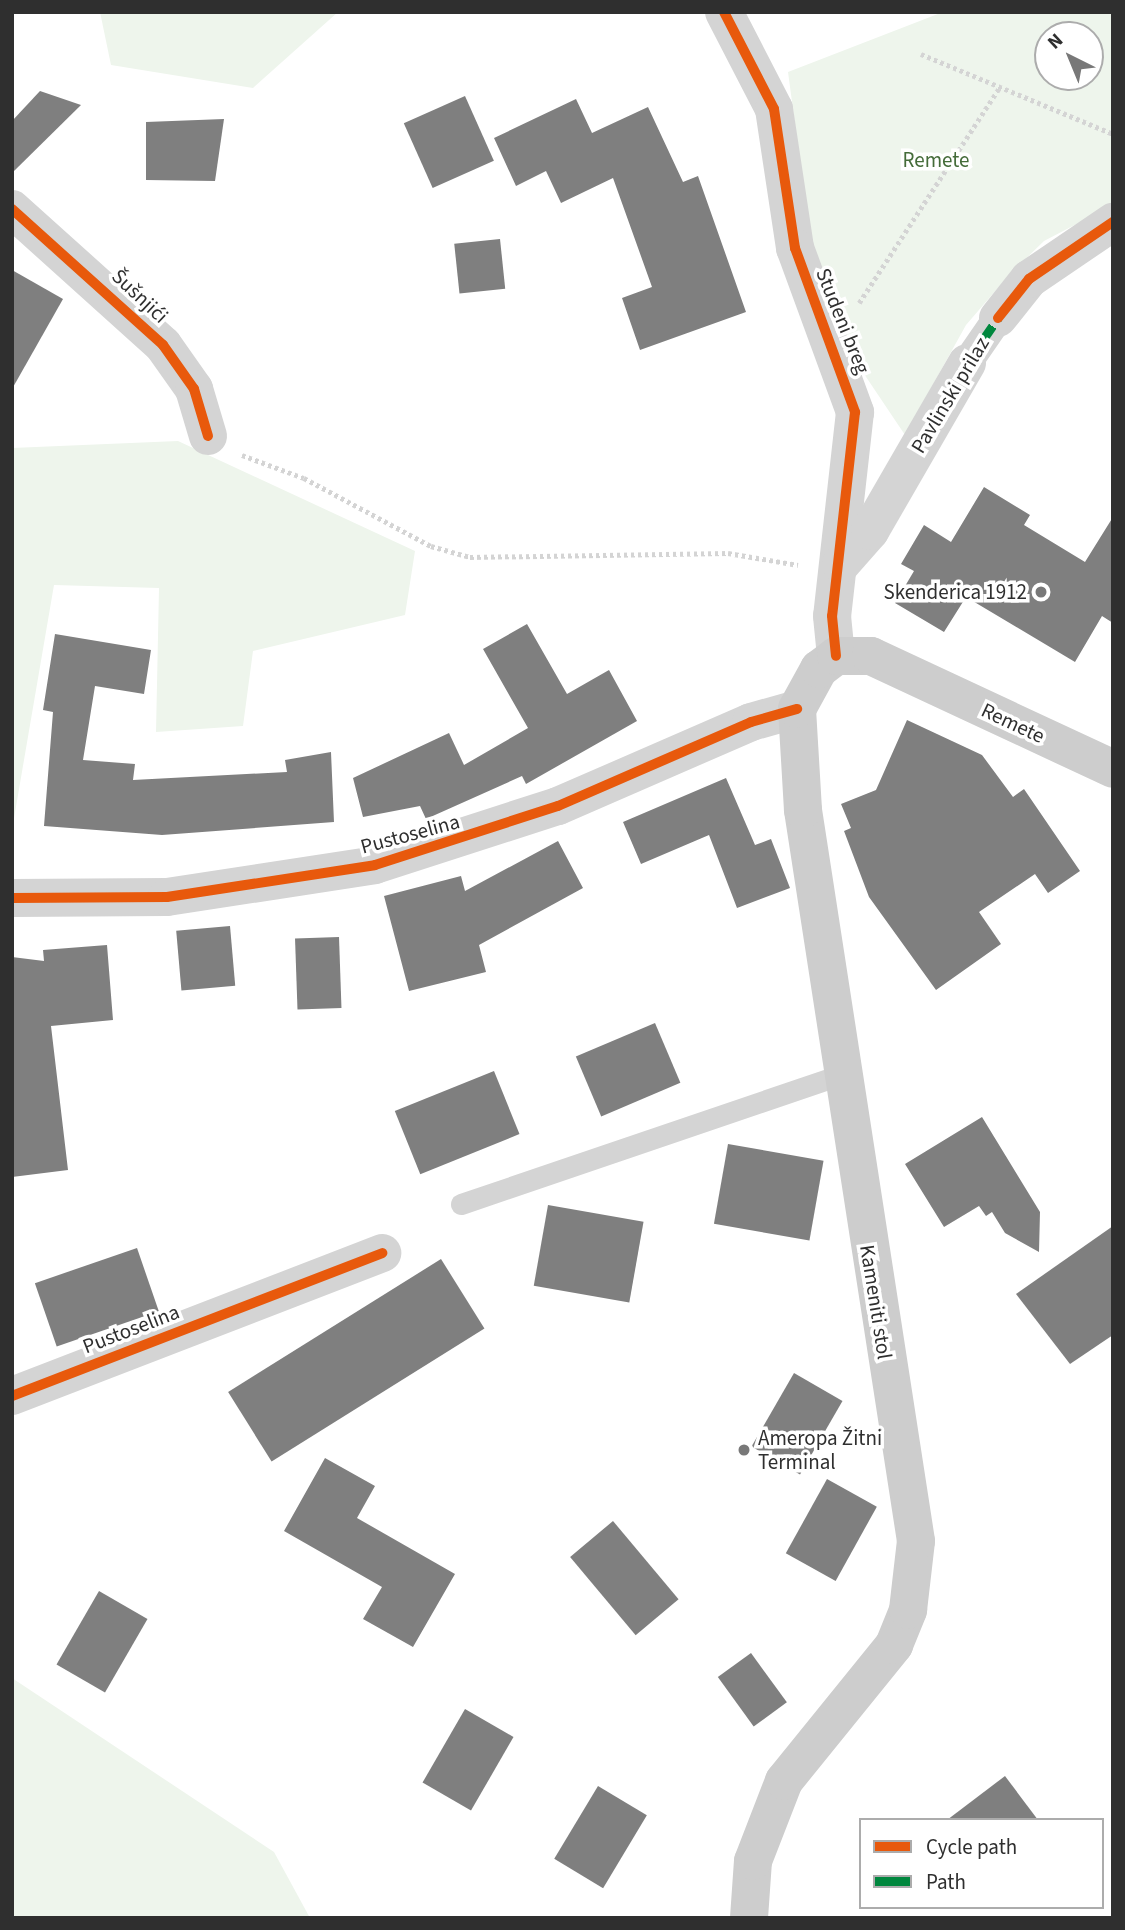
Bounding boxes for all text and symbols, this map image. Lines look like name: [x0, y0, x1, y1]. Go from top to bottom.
north arrow: [1034, 21, 1104, 91]
text: N: [1042, 28, 1070, 56]
park label: Remete: [903, 147, 969, 173]
street label: Šušnjići: [107, 264, 173, 328]
street label: Studeni breg: [810, 265, 876, 377]
street label: Pavlinski prilaz: [905, 332, 995, 458]
place label: Skenderica 1912: [883, 579, 1027, 605]
marker: Skenderica 1912: [1033, 584, 1049, 600]
street label: Remete: [977, 697, 1049, 749]
street label: Pustoselina: [358, 809, 462, 859]
street label: Kameniti stol: [855, 1243, 897, 1361]
street label: Pustoselina: [79, 1299, 183, 1359]
place label: Ameropa Žitni Terminal: [758, 1425, 882, 1475]
marker: Ameropa Žitni Terminal: [736, 1442, 752, 1458]
legend: [859, 1818, 1104, 1909]
text: Cycle path: [926, 1832, 1017, 1862]
text: Path: [926, 1867, 966, 1897]

